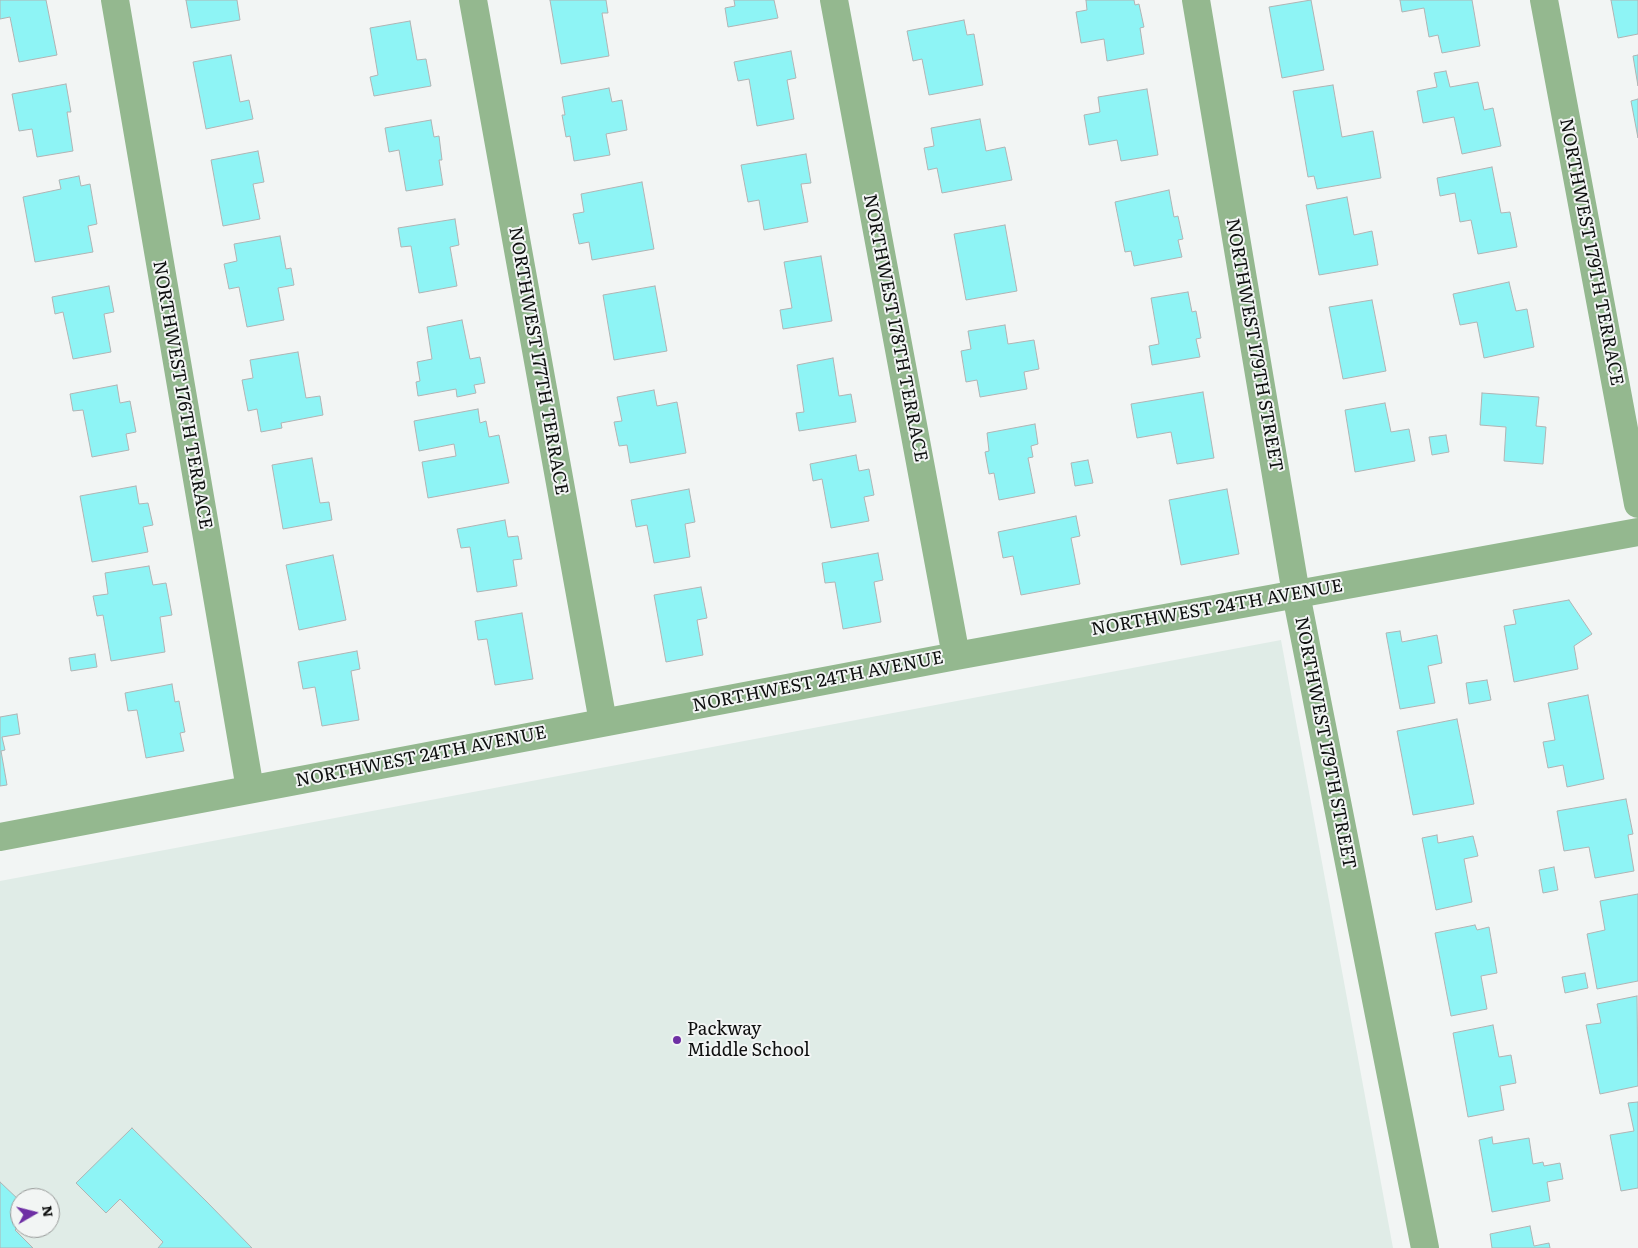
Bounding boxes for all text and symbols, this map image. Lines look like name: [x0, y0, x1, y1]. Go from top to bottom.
street label: NORTHWEST 179TH TERRACE: [1554, 116, 1628, 388]
street label: NORTHWEST 178TH TERRACE: [858, 192, 932, 464]
street label: NORTHWEST 179TH STREET: [1221, 217, 1287, 473]
street label: NORTHWEST 177TH TERRACE: [504, 225, 572, 497]
street label: NORTHWEST 176TH TERRACE: [148, 259, 216, 531]
street label: NORTHWEST 24TH AVENUE: [1090, 575, 1344, 641]
street label: NORTHWEST 179TH STREET: [1290, 615, 1360, 871]
street label: NORTHWEST 24TH AVENUE: [691, 647, 945, 717]
street label: NORTHWEST 24TH AVENUE: [294, 722, 548, 792]
place label: Packway Middle School: [687, 1019, 810, 1062]
marker: Packway Middle School: [671, 1034, 683, 1046]
north arrow: [10, 1188, 60, 1238]
text: N: [38, 1204, 60, 1218]

